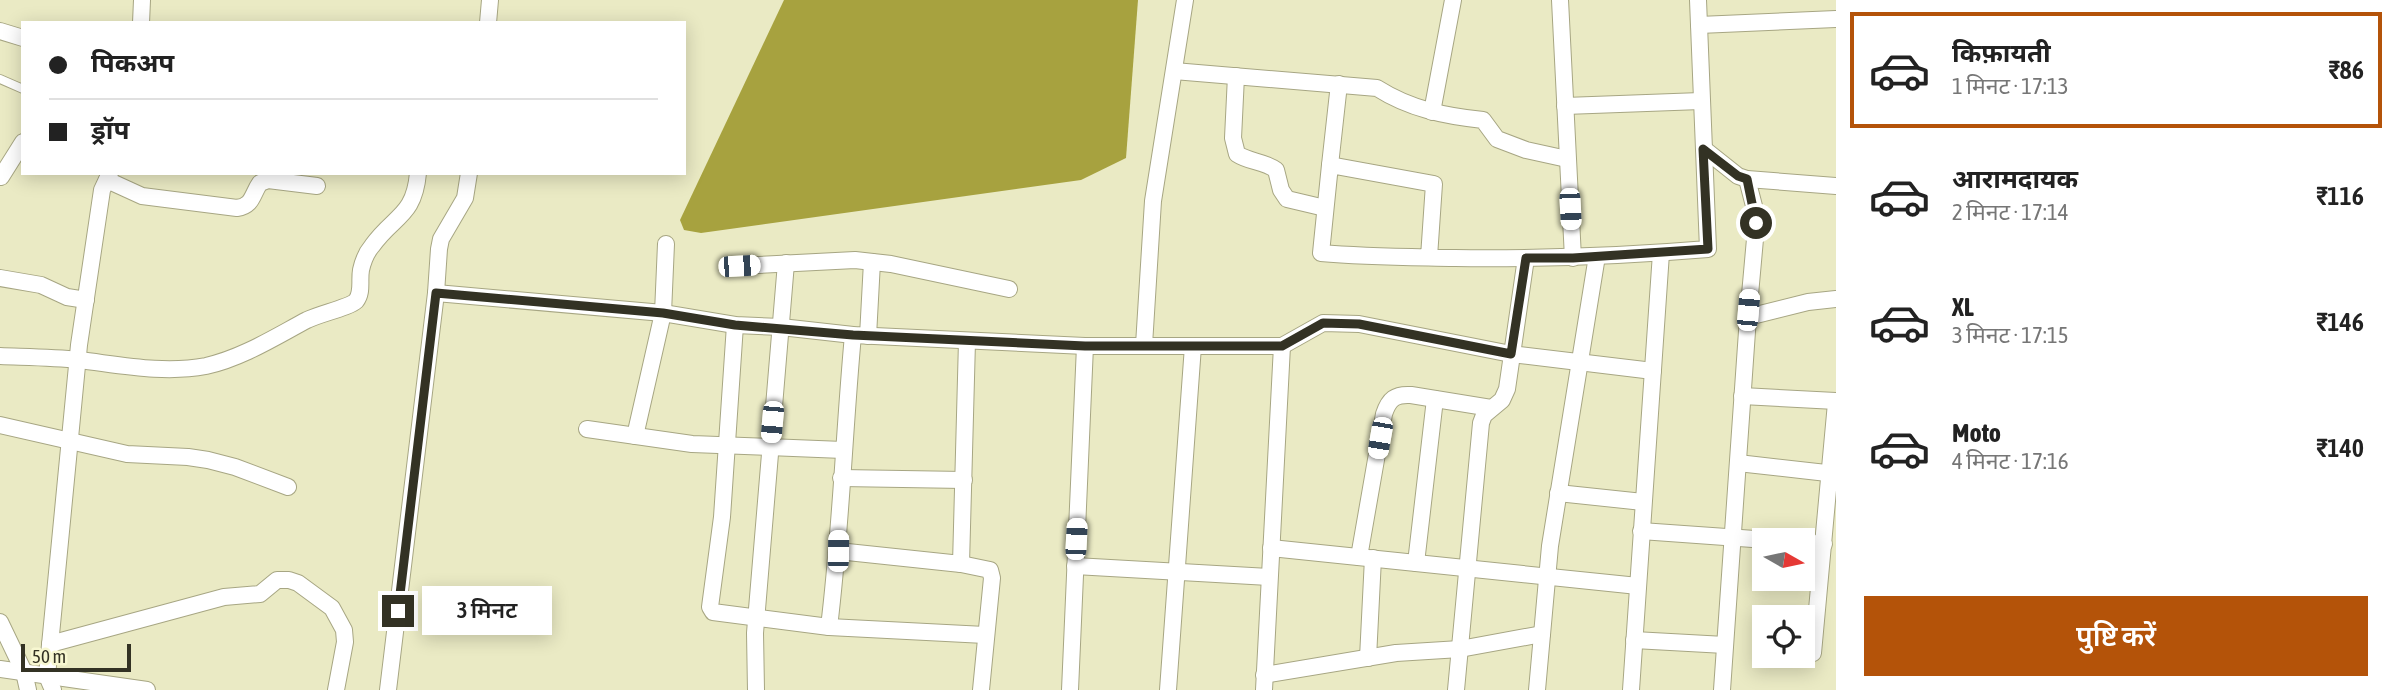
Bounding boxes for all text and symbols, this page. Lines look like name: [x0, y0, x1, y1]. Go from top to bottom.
text: किफ़ायती: [1952, 38, 2051, 68]
icon: car: [1868, 39, 1931, 102]
text: पिकअप: [91, 48, 174, 78]
text: ₹86: [2328, 55, 2364, 85]
text: 1 मिनट · 17:13: [1952, 73, 2069, 99]
text: ड्रॉप: [91, 115, 129, 145]
text: आरामदायक: [1952, 164, 2078, 194]
icon: car: [1868, 165, 1931, 228]
text: ₹116: [2316, 181, 2364, 211]
car: [1559, 187, 1582, 231]
text: 2 मिनट · 17:14: [1952, 199, 2069, 225]
route start: [1740, 207, 1772, 239]
car: [718, 254, 761, 278]
car: [1736, 288, 1761, 332]
icon: car: [1868, 291, 1931, 354]
text: XL: [1952, 292, 1974, 322]
text: ₹146: [2316, 307, 2364, 337]
text: 3 मिनट · 17:15: [1952, 322, 2069, 348]
car: [760, 400, 785, 444]
car: [1367, 415, 1394, 461]
icon: car: [1868, 417, 1931, 480]
text: Moto: [1952, 418, 2001, 448]
text: ₹140: [2316, 433, 2364, 463]
text: 4 मिनट · 17:16: [1952, 448, 2069, 474]
car: [1065, 517, 1088, 561]
north arrow: [1752, 528, 1815, 592]
map controls: [1752, 528, 1815, 668]
car: [828, 530, 849, 572]
callout: 3 मिनट: [422, 586, 552, 636]
route end: [382, 595, 414, 627]
button: पुष्टि करें: [1864, 596, 2368, 676]
text: 3 मिनट: [457, 597, 517, 623]
button: locate: [1752, 605, 1815, 668]
scale bar: [21, 641, 131, 673]
text: 50 m: [32, 645, 66, 667]

